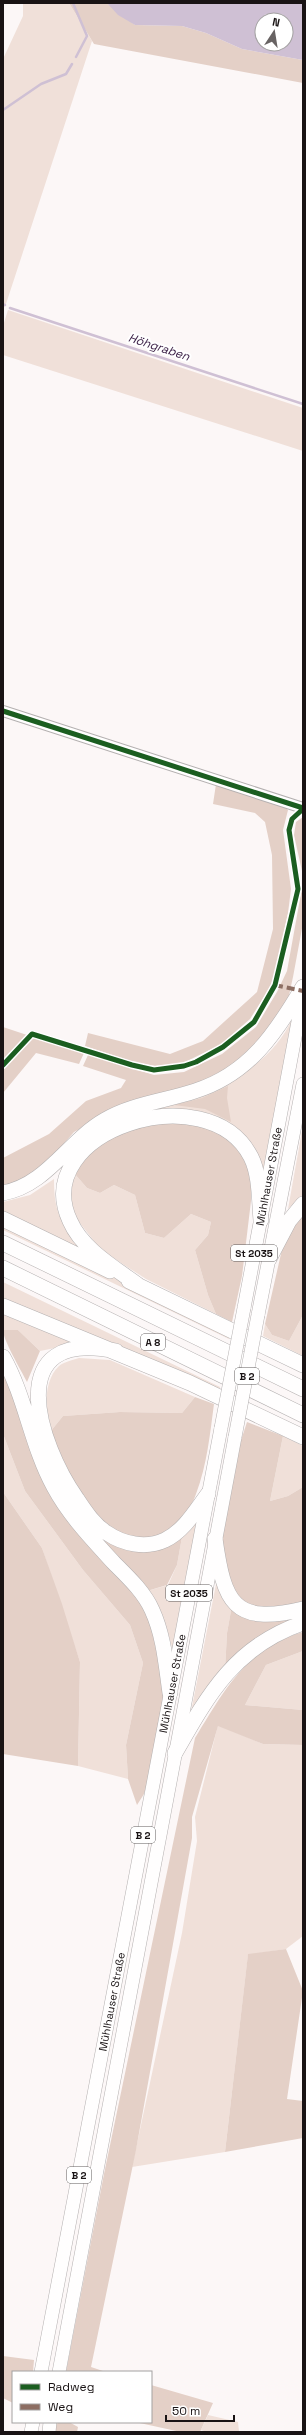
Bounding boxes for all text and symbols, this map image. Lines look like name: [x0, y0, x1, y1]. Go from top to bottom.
north arrow: [254, 12, 294, 52]
text: N: [271, 15, 281, 30]
water label: Höhgraben: [126, 330, 192, 365]
street label: Mühlhauser Straße: [253, 1126, 285, 1227]
road number: St 2035: [231, 1245, 277, 1261]
road number: A 8: [141, 1334, 165, 1350]
road number: B 2: [235, 1368, 259, 1384]
road number: St 2035: [166, 1585, 212, 1601]
street label: Mühlhauser Straße: [156, 1633, 189, 1734]
road number: B 2: [131, 1827, 155, 1843]
street label: Mühlhauser Straße: [95, 1951, 128, 2052]
road number: B 2: [67, 2167, 91, 2183]
legend: [12, 2371, 152, 2423]
text: Radweg: [48, 2379, 94, 2395]
scale bar: [166, 2397, 234, 2423]
text: Weg: [48, 2399, 73, 2415]
text: 50 m: [172, 2403, 200, 2419]

